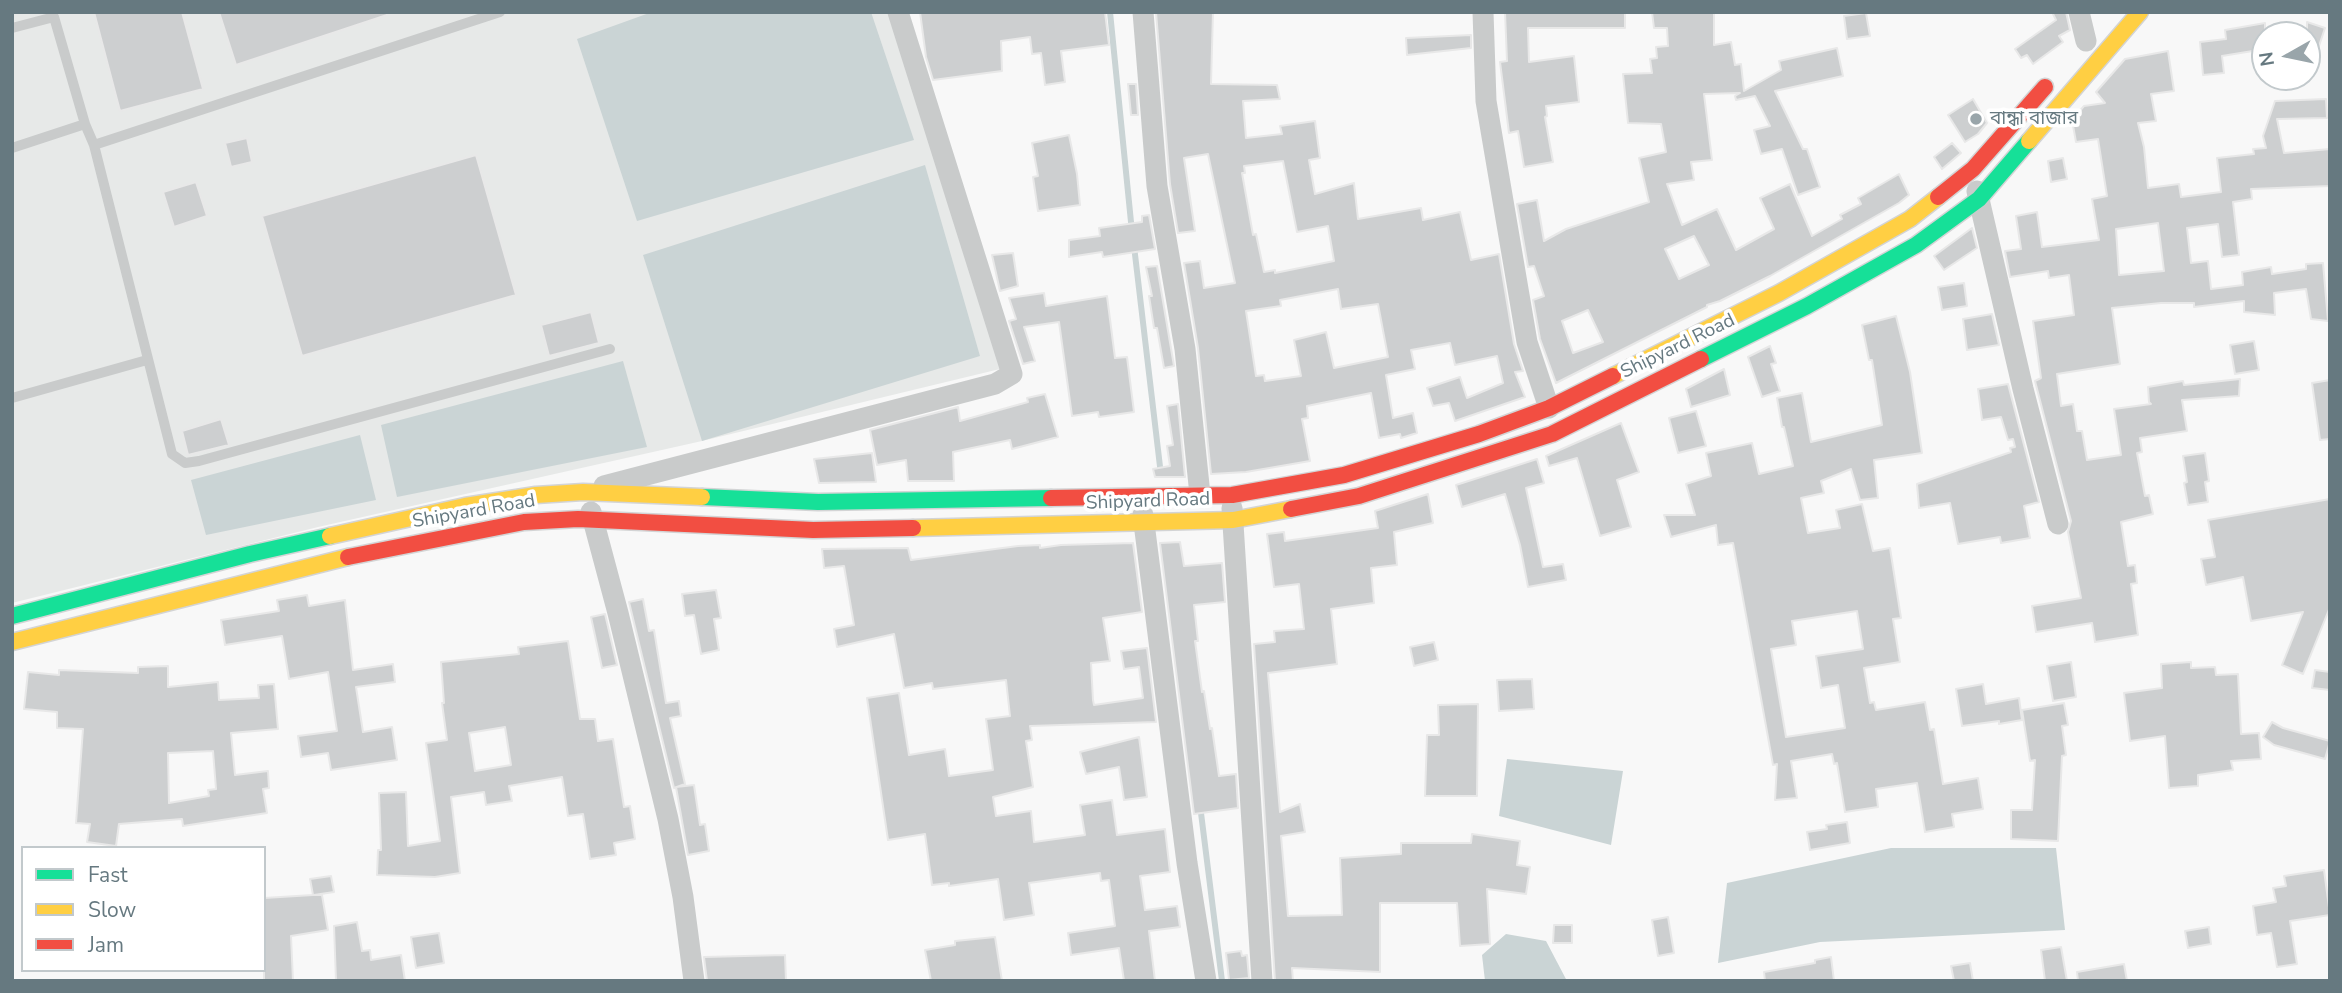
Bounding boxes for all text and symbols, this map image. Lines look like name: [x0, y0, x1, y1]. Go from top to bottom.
north arrow: [2251, 21, 2321, 91]
text: N: [2253, 50, 2281, 68]
place label: বান্ধা বাজার: [1990, 108, 2078, 130]
marker: বান্ধা বাজার: [1968, 111, 1984, 127]
street label: Shipyard Road: [1617, 310, 1739, 384]
street label: Shipyard Road: [1085, 488, 1211, 516]
street label: Shipyard Road: [411, 490, 537, 534]
legend: [21, 846, 266, 972]
text: Fast: [88, 861, 128, 889]
text: Slow: [88, 896, 136, 924]
text: Jam: [88, 931, 124, 959]

